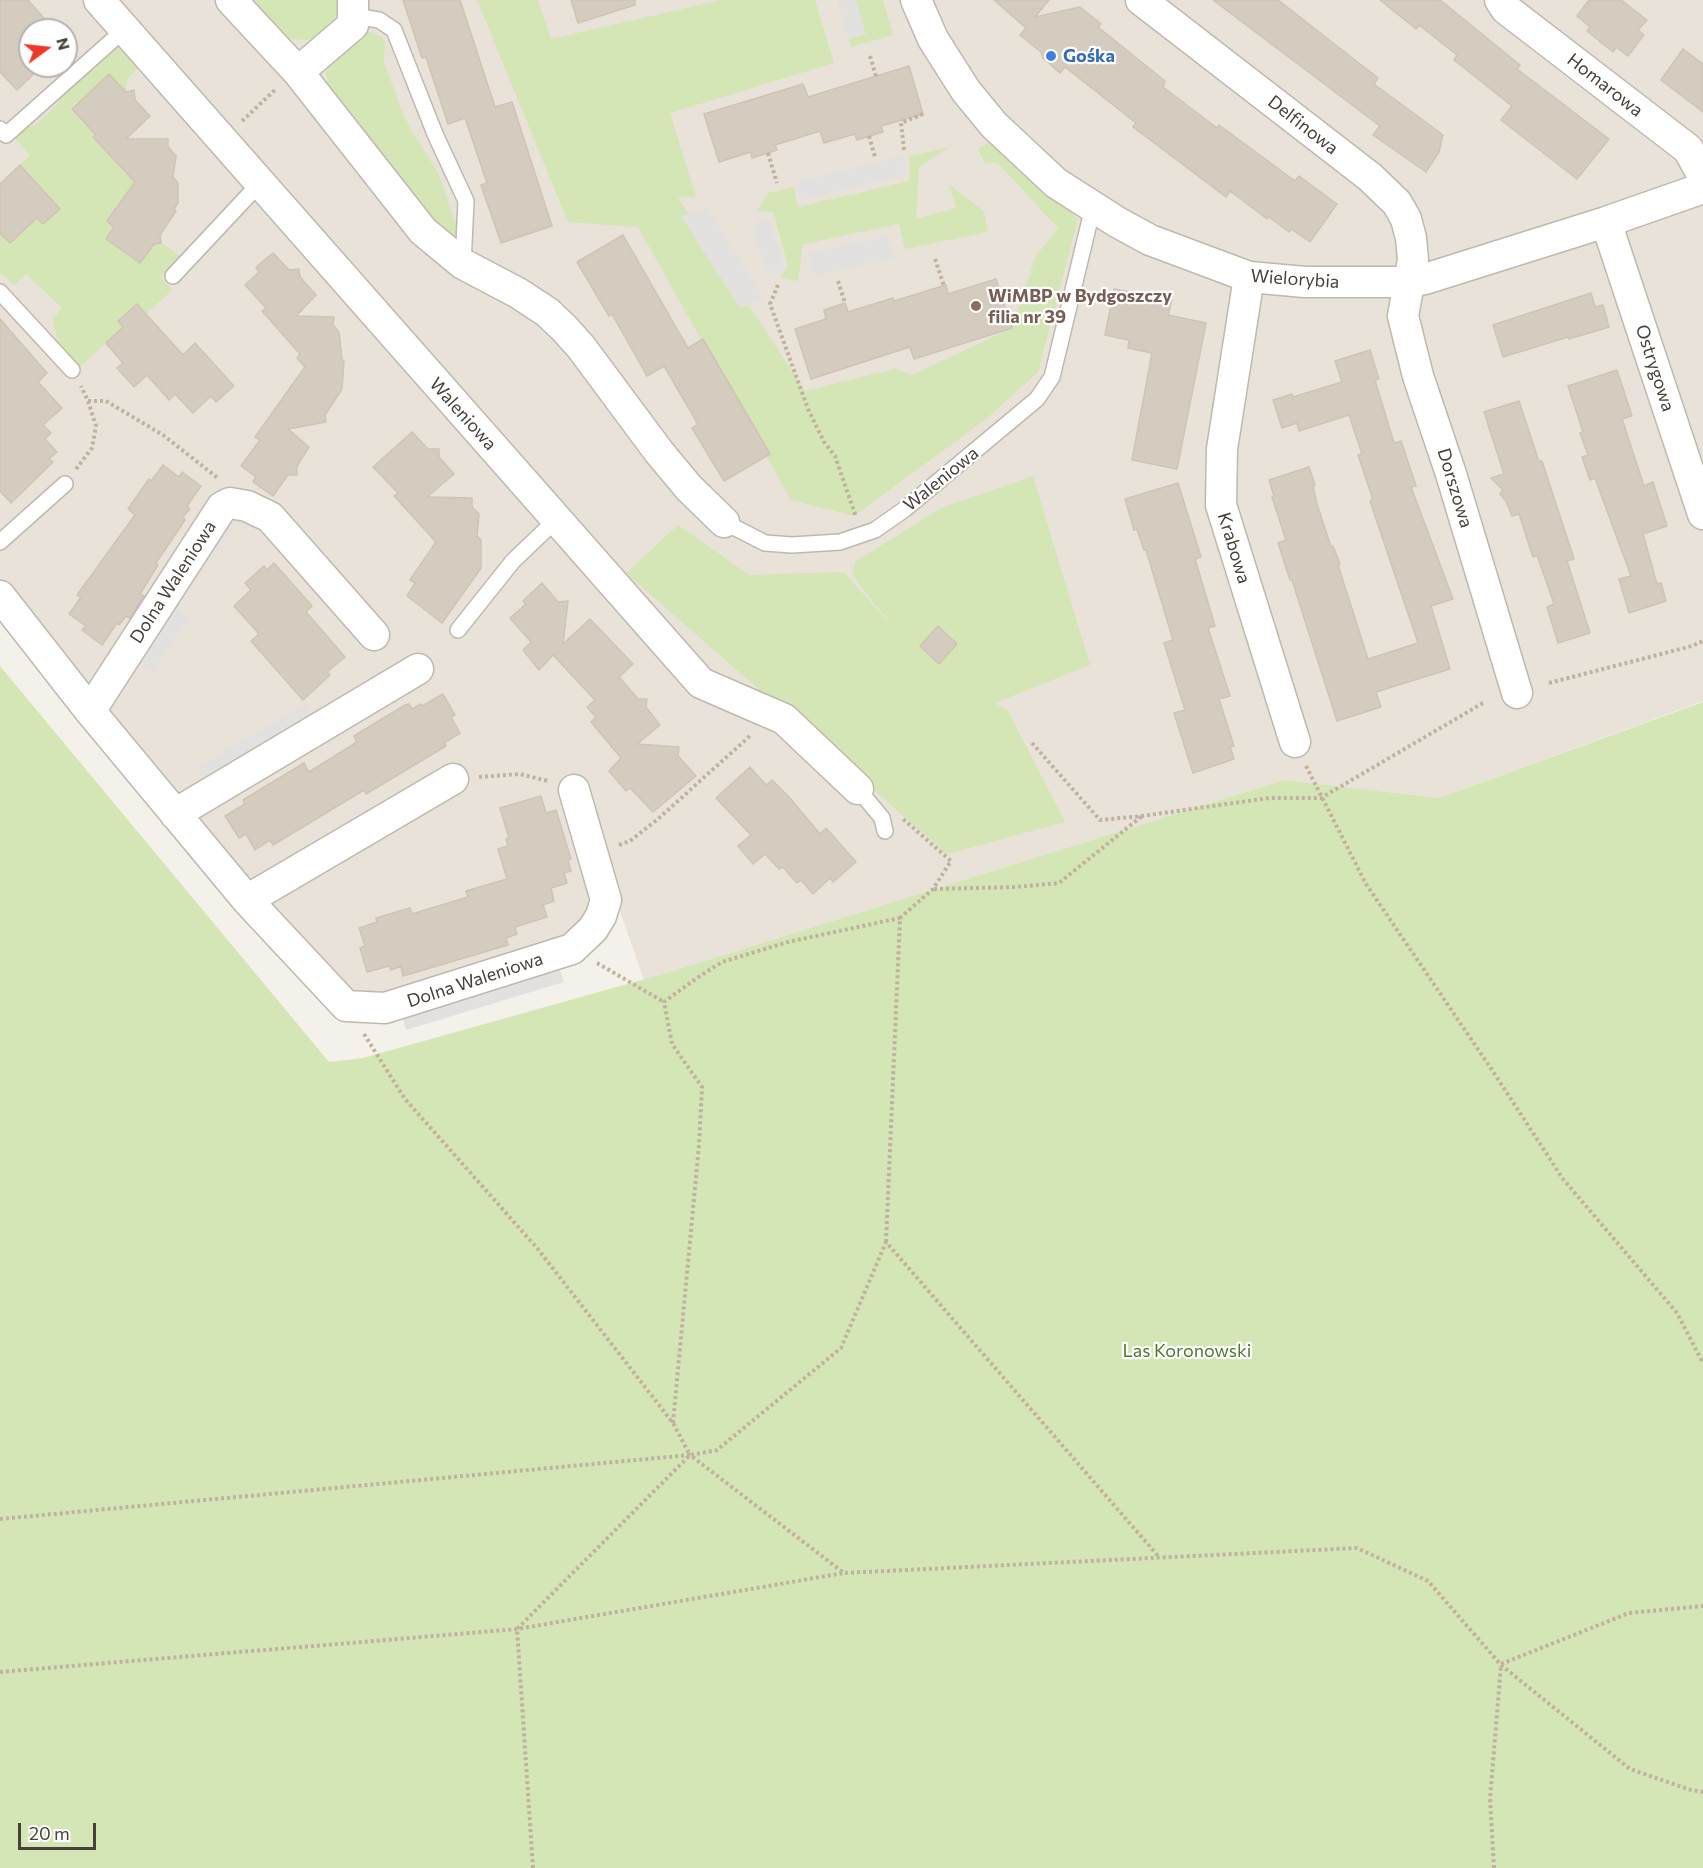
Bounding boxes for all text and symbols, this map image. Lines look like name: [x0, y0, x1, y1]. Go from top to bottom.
north arrow: [18, 18, 78, 78]
text: N: [53, 35, 75, 52]
place label: Gośka: [1063, 45, 1115, 67]
marker: Gośka: [1044, 49, 1058, 63]
street label: Homarowa: [1563, 49, 1647, 121]
street label: Delfinowa: [1263, 91, 1343, 159]
street label: Wielorybia: [1250, 265, 1340, 293]
place label: WiMBP w Bydgoszczy filia nr 39: [988, 285, 1172, 328]
marker: WiMBP w Bydgoszczy filia nr 39: [969, 299, 983, 313]
street label: Ostrygowa: [1631, 322, 1679, 414]
street label: Waleniowa: [425, 373, 501, 455]
street label: Waleniowa: [899, 442, 983, 516]
street label: Dorszowa: [1433, 446, 1477, 530]
street label: Krabowa: [1213, 510, 1255, 586]
street label: Dolna Waleniowa: [125, 517, 221, 647]
street label: Dolna Waleniowa: [404, 948, 546, 1012]
park label: Las Koronowski: [1123, 1340, 1251, 1362]
scale bar: [21, 1811, 99, 1849]
text: 20 m: [29, 1822, 70, 1844]

